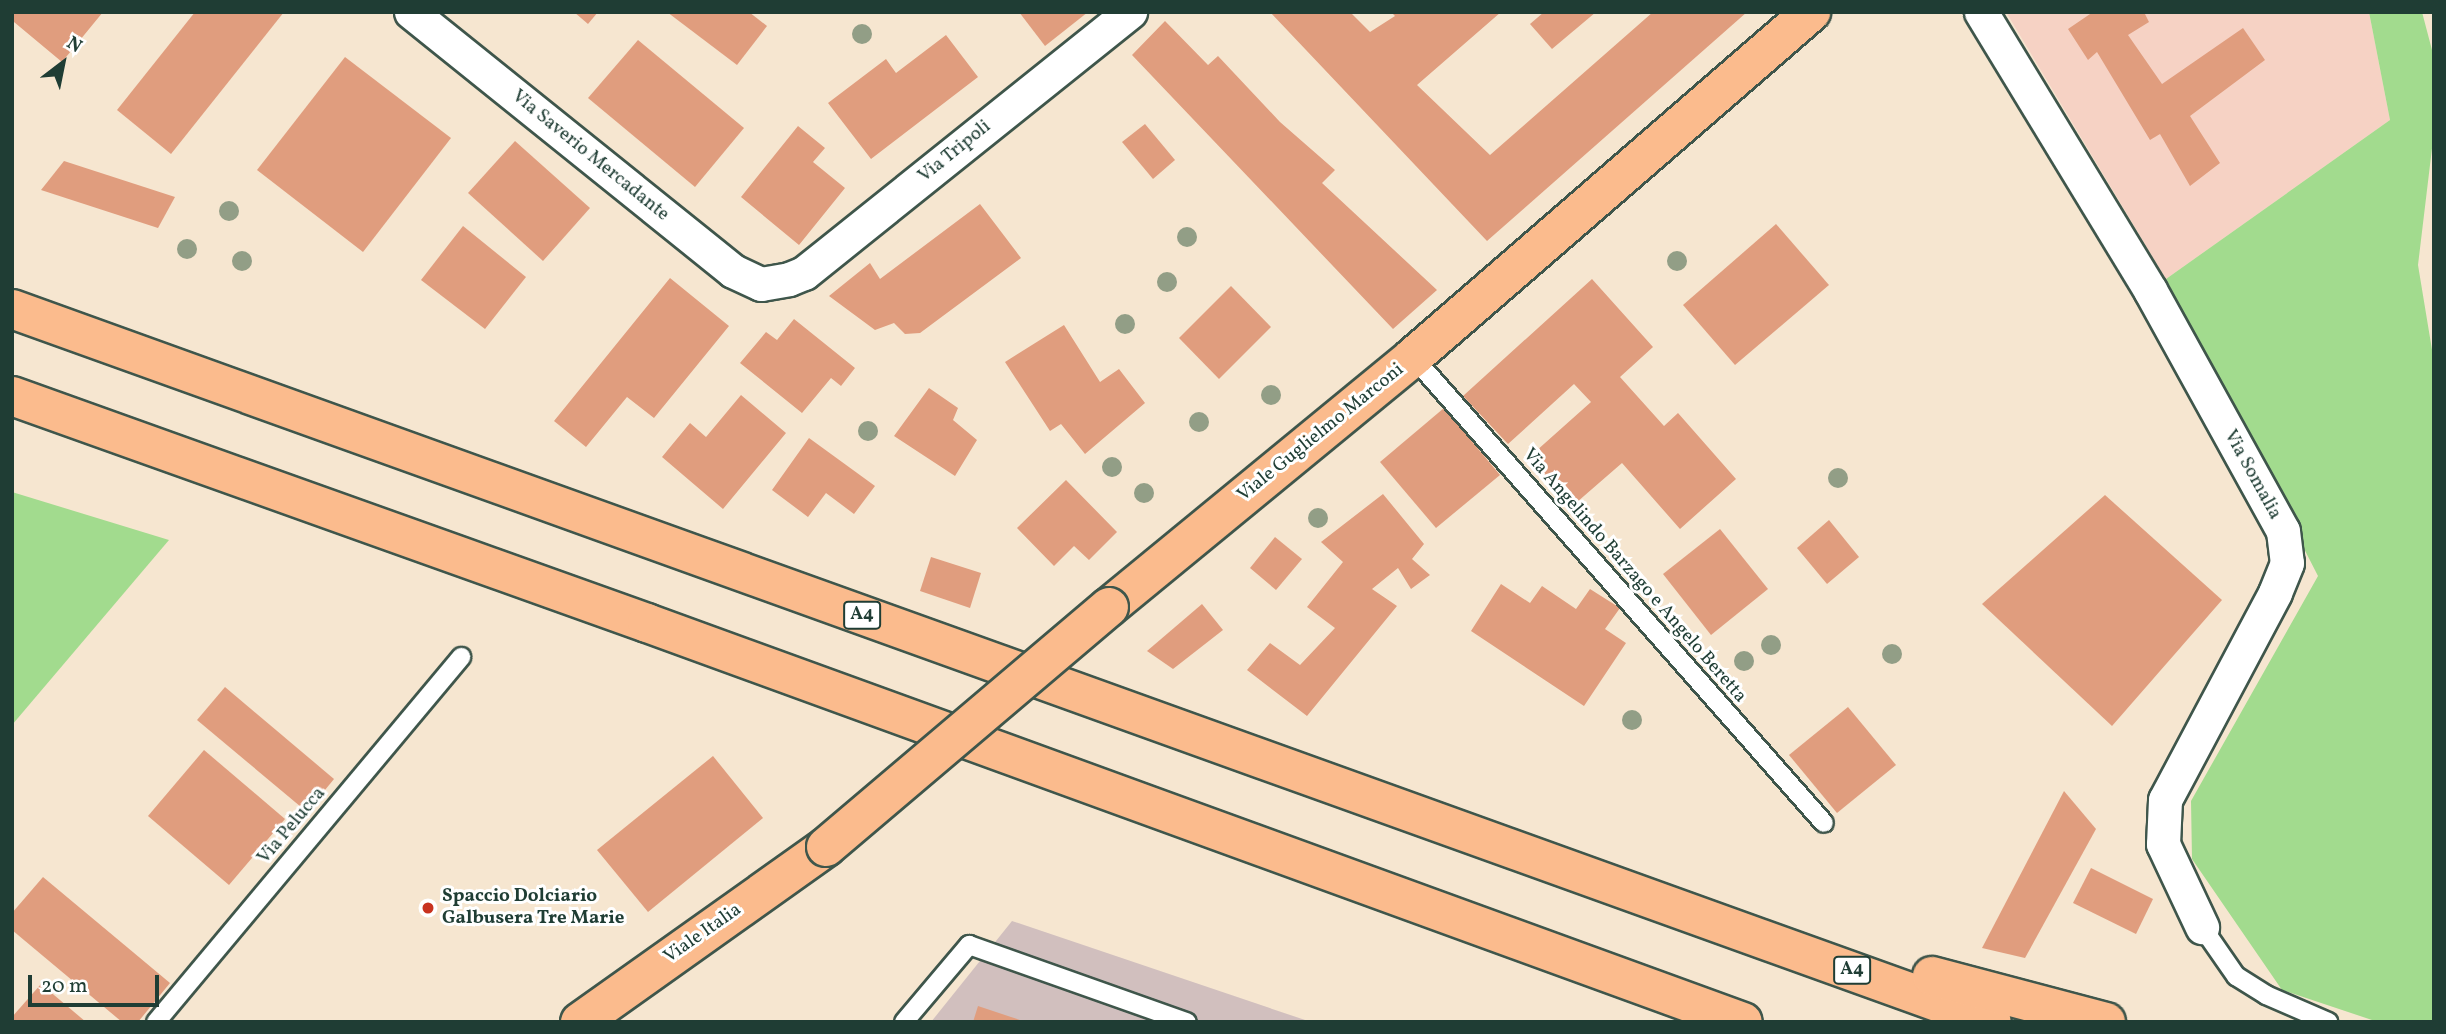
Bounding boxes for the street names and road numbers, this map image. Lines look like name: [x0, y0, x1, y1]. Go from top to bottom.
street label: Via Saverio Mercadante: [507, 85, 673, 227]
street label: Via Tripoli: [914, 116, 996, 188]
street label: Viale Guglielmo Marconi: [1233, 359, 1409, 507]
street label: Via Somalia: [2218, 426, 2286, 524]
street label: Via Angelindo Barzago e Angelo Beretta: [1517, 444, 1751, 708]
road number: A4: [843, 600, 881, 630]
street label: Via Pelucca: [253, 783, 331, 869]
street label: Viale Italia: [660, 899, 746, 969]
road number: A4: [1833, 956, 1871, 985]

